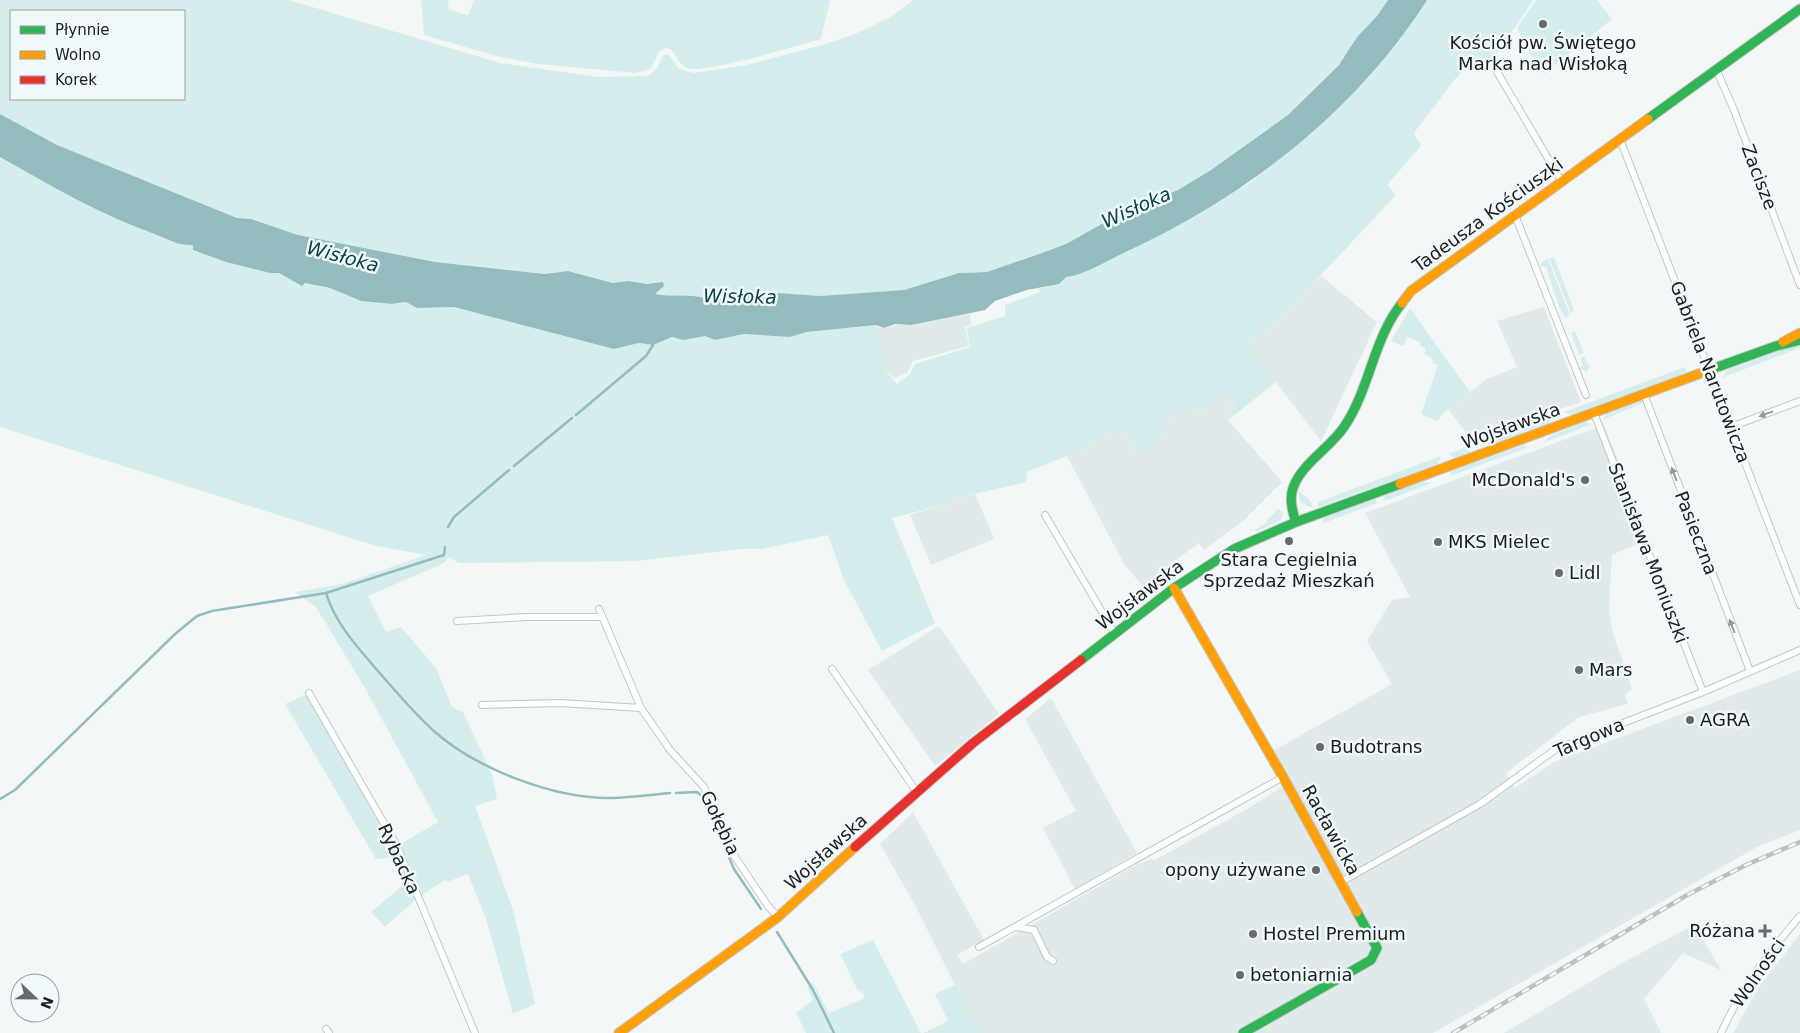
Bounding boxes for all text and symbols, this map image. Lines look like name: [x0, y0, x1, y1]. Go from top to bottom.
legend: [10, 10, 185, 100]
marker: Kościół pw. Świętego Marka nad Wisłoką: [1537, 18, 1549, 30]
text: Płynnie: [55, 21, 110, 39]
place label: Kościół pw. Świętego Marka nad Wisłoką: [1450, 32, 1636, 74]
text: Wolno: [55, 46, 101, 64]
text: Korek: [55, 71, 97, 89]
street label: Zacisze: [1737, 141, 1781, 212]
street label: Tadeusza Kościuszki: [1408, 153, 1567, 277]
water label: Wisłoka: [1098, 182, 1174, 232]
water label: Wisłoka: [305, 236, 381, 276]
street label: Gabriela Narutowicza: [1666, 278, 1755, 466]
water label: Wisłoka: [703, 284, 777, 308]
street label: Wojsławska: [1459, 398, 1563, 453]
one-way arrow: [1758, 411, 1773, 418]
street label: Stanisława Moniuszki: [1604, 460, 1693, 646]
one-way arrow: [1670, 466, 1678, 481]
place label: McDonald's: [1472, 469, 1575, 490]
marker: McDonald's: [1579, 474, 1591, 486]
street label: Pasieczna: [1671, 488, 1722, 578]
place label: MKS Mielec: [1448, 531, 1550, 552]
marker: Stara Cegielnia Sprzedaż Mieszkań: [1283, 535, 1295, 547]
marker: MKS Mielec: [1432, 536, 1444, 548]
place label: Stara Cegielnia Sprzedaż Mieszkań: [1203, 549, 1375, 591]
street label: Wojsławska: [1092, 555, 1187, 634]
place label: Lidl: [1569, 562, 1600, 583]
marker: Lidl: [1553, 567, 1565, 579]
one-way arrow: [1728, 618, 1735, 633]
place label: Mars: [1589, 659, 1632, 680]
marker: Mars: [1573, 664, 1585, 676]
place label: AGRA: [1700, 709, 1751, 730]
street label: Targowa: [1550, 713, 1627, 762]
marker: AGRA: [1684, 714, 1696, 726]
place label: Budotrans: [1330, 736, 1422, 757]
marker: Budotrans: [1314, 741, 1326, 753]
street label: Racławicka: [1298, 781, 1365, 879]
street label: Gołębia: [696, 787, 744, 858]
street label: Wojsławska: [780, 809, 871, 894]
street label: Rybacka: [374, 820, 425, 898]
place label: opony używane: [1165, 859, 1306, 880]
marker: opony używane: [1310, 864, 1322, 876]
place label: Różana: [1689, 920, 1755, 941]
place label: Hostel Premium: [1263, 923, 1406, 944]
marker: Różana: [1759, 925, 1771, 937]
marker: Hostel Premium: [1247, 928, 1259, 940]
street label: Wolności: [1726, 934, 1789, 1011]
place label: betoniarnia: [1250, 964, 1353, 985]
marker: betoniarnia: [1234, 969, 1246, 981]
north arrow: [10, 973, 60, 1023]
text: N: [37, 994, 57, 1011]

